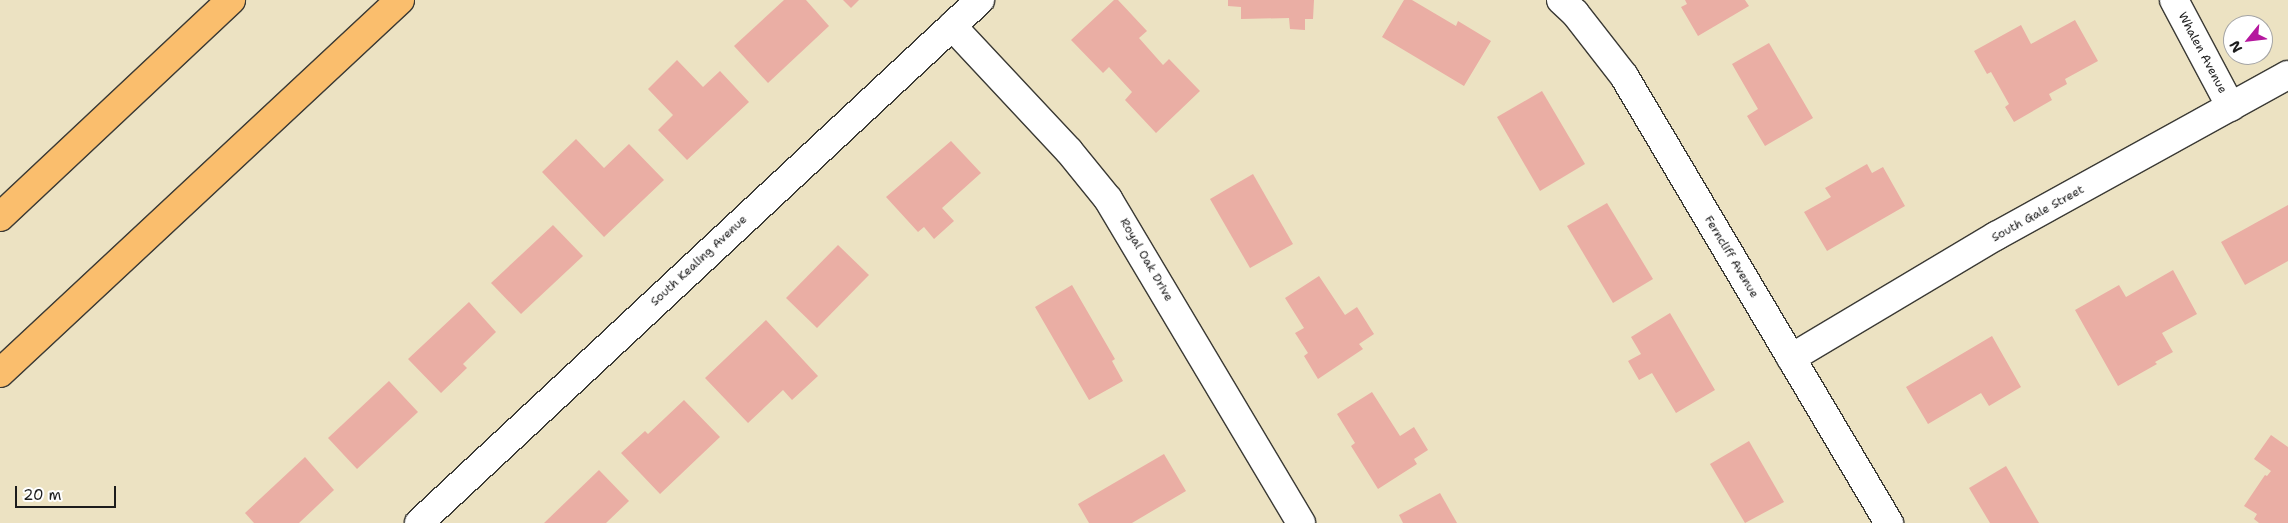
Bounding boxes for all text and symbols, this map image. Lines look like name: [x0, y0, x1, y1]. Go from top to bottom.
street label: Whalen Avenue: [2175, 10, 2229, 96]
north arrow: [2223, 15, 2273, 65]
text: N: [2225, 38, 2246, 56]
street label: South Gale Street: [1989, 183, 2087, 245]
street label: South Kealing Avenue: [648, 213, 750, 309]
street label: Ferncliff Avenue: [1701, 213, 1761, 301]
street label: Royal Oak Drive: [1116, 216, 1176, 304]
scale bar: [18, 476, 119, 508]
text: 20 m: [23, 485, 62, 505]

